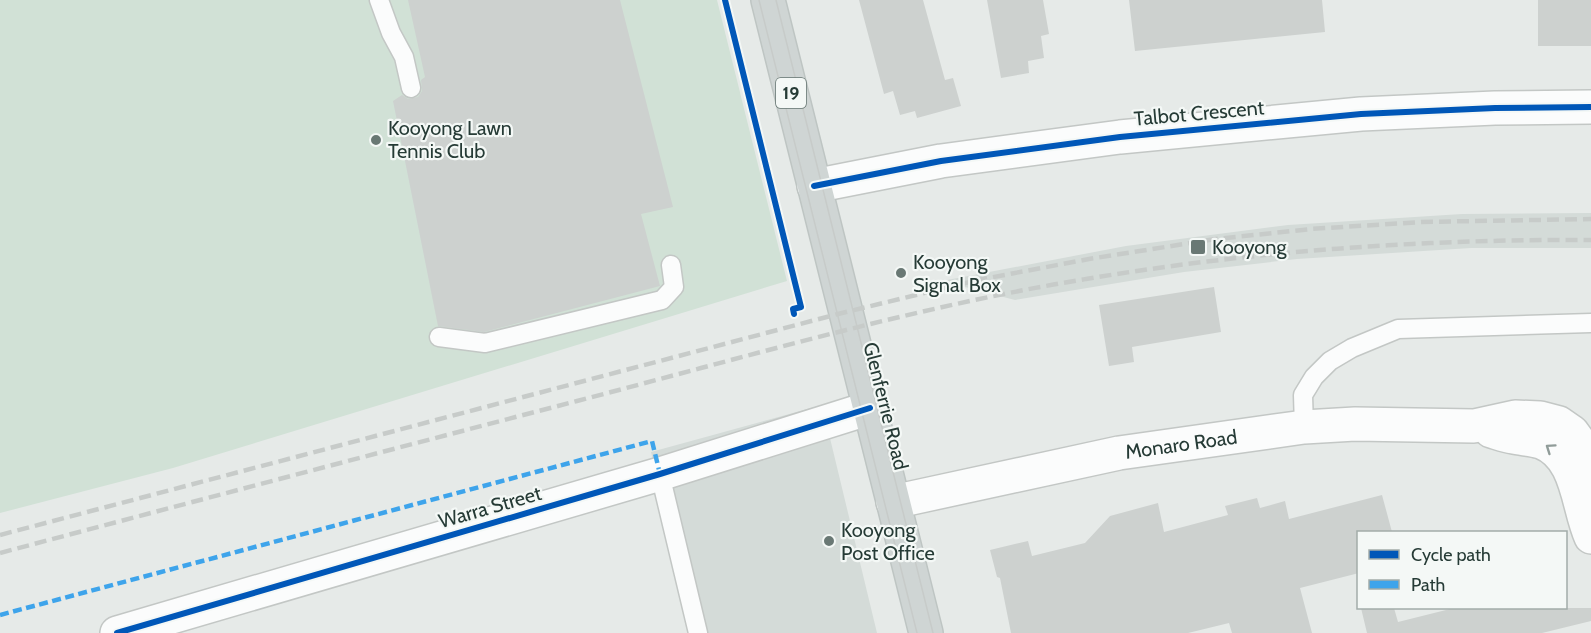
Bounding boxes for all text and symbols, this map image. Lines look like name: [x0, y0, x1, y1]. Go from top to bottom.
road number: 19: [776, 78, 806, 108]
street label: Talbot Crescent: [1133, 95, 1265, 131]
place label: Kooyong Lawn Tennis Club: [388, 116, 512, 163]
marker: Kooyong Lawn Tennis Club: [369, 133, 383, 147]
place label: Kooyong: [1212, 235, 1288, 259]
marker: Kooyong: [1189, 238, 1207, 256]
place label: Kooyong Signal Box: [913, 250, 1001, 297]
marker: Kooyong Signal Box: [894, 266, 908, 280]
street label: Glenferrie Road: [859, 340, 913, 472]
street label: Monaro Road: [1124, 425, 1239, 464]
one-way arrow: [1546, 444, 1557, 455]
street label: Warra Street: [436, 481, 544, 533]
place label: Kooyong Post Office: [841, 518, 935, 565]
legend: [1357, 531, 1567, 609]
marker: Kooyong Post Office: [822, 534, 836, 548]
text: Cycle path: [1411, 544, 1491, 566]
text: Path: [1411, 574, 1445, 596]

